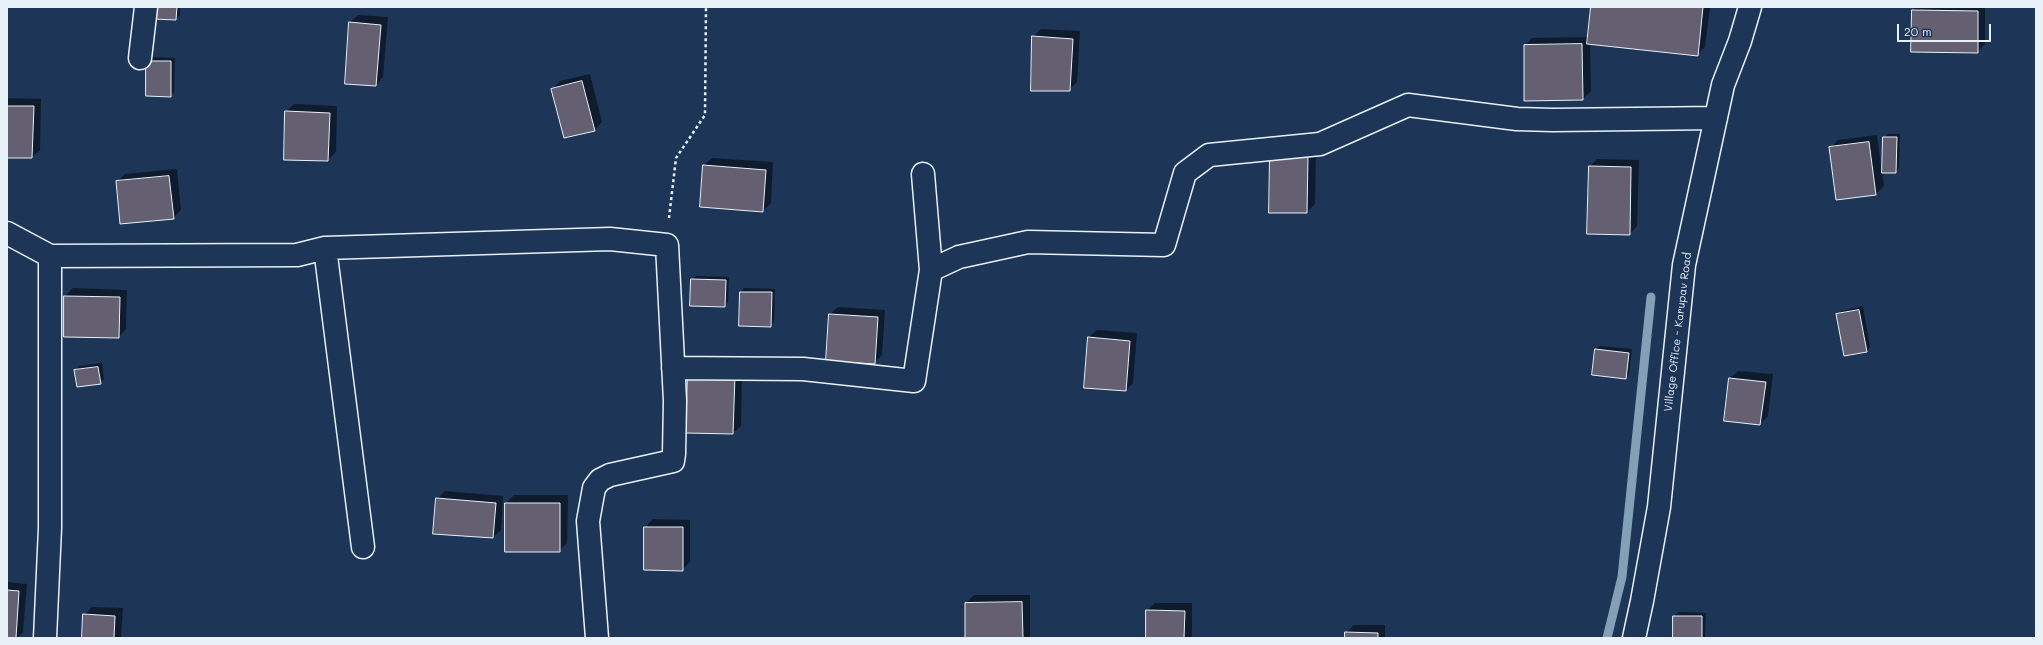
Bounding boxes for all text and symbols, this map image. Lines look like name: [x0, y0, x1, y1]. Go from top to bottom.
scale bar: [1899, 16, 1993, 42]
text: 20 m: [1904, 23, 1932, 39]
street label: Village Office - Karupav Road: [1662, 252, 1694, 412]

